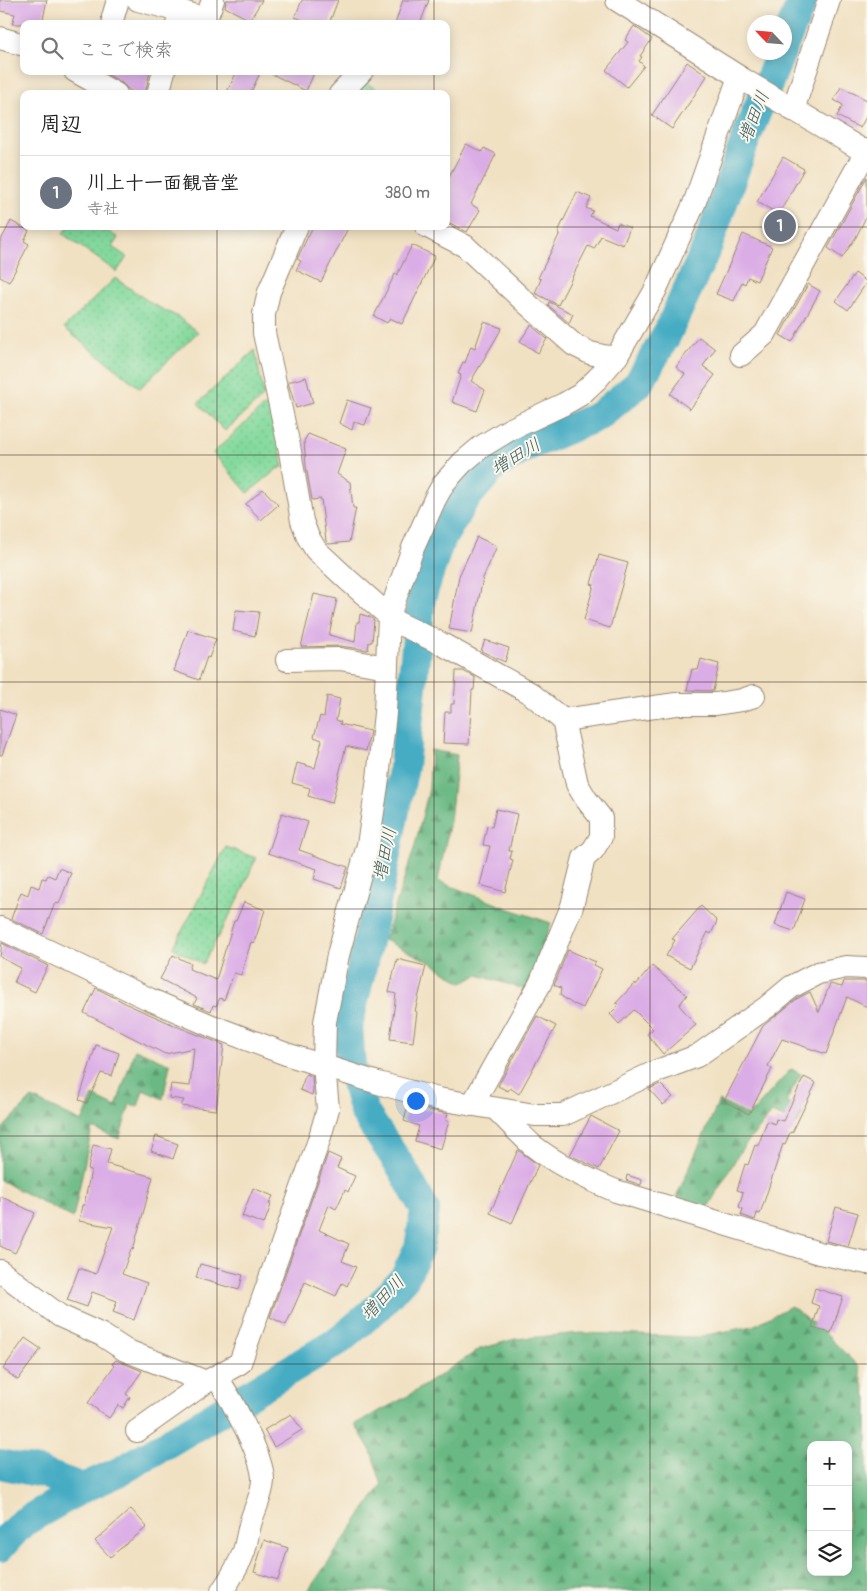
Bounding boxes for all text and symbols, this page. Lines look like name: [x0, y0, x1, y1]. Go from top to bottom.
north arrow: [747, 15, 792, 60]
search box: [20, 20, 450, 75]
icon: search: [38, 34, 66, 62]
text: ここで検索: [78, 38, 173, 62]
water label: 増田川: [733, 88, 775, 146]
text: 周辺: [40, 111, 82, 138]
text: 川上十一面観音堂: [87, 171, 239, 195]
text: 1: [53, 183, 59, 203]
text: 380 m: [384, 183, 430, 203]
text: 寺社: [87, 199, 119, 219]
pin: 1: [764, 207, 796, 245]
water label: 増田川: [487, 433, 545, 481]
water label: 増田川: [368, 825, 402, 883]
your location: [403, 1088, 429, 1114]
water label: 増田川: [356, 1270, 410, 1326]
map controls: [807, 1441, 852, 1576]
button: +: [807, 1441, 852, 1486]
button: −: [807, 1486, 852, 1531]
button: layers: [807, 1531, 852, 1576]

